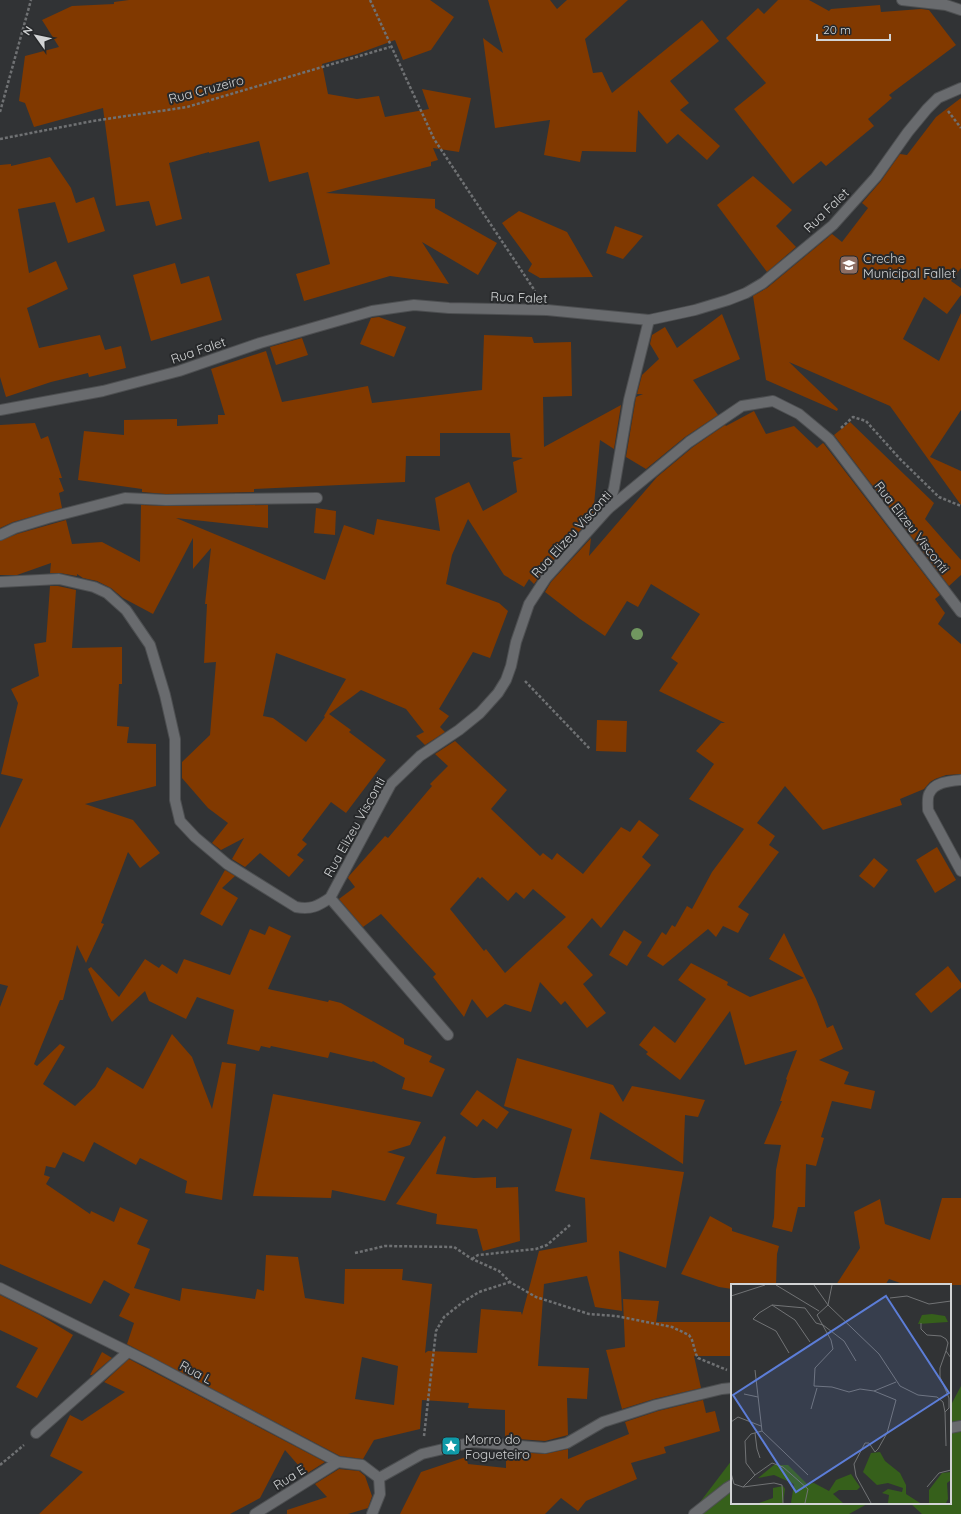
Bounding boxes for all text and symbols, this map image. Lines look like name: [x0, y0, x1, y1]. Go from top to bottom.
north arrow: [16, 16, 56, 56]
scale bar: [817, 16, 890, 42]
text: 20 m: [823, 22, 851, 37]
text: N: [20, 23, 36, 38]
street label: Rua Cruzeiro: [167, 71, 245, 107]
street label: Rua Falet: [800, 184, 852, 236]
place label: Creche Municipal Fallet: [863, 250, 956, 281]
school or university icon: Creche Municipal Fallet: [838, 254, 860, 276]
street label: Rua Falet: [490, 288, 548, 306]
street label: Rua Falet: [168, 333, 228, 367]
street label: Rua Elizeu Visconti: [871, 478, 953, 576]
street label: Rua Elizeu Visconti: [528, 487, 614, 581]
street label: Rua Elizeu Visconti: [320, 774, 388, 880]
inset map: [731, 1284, 951, 1504]
street label: Rua L: [177, 1357, 215, 1387]
place label: Morro do Fogueteiro: [465, 1431, 530, 1462]
place icon: Morro do Fogueteiro: [440, 1435, 462, 1457]
street label: Rua E: [270, 1461, 308, 1493]

